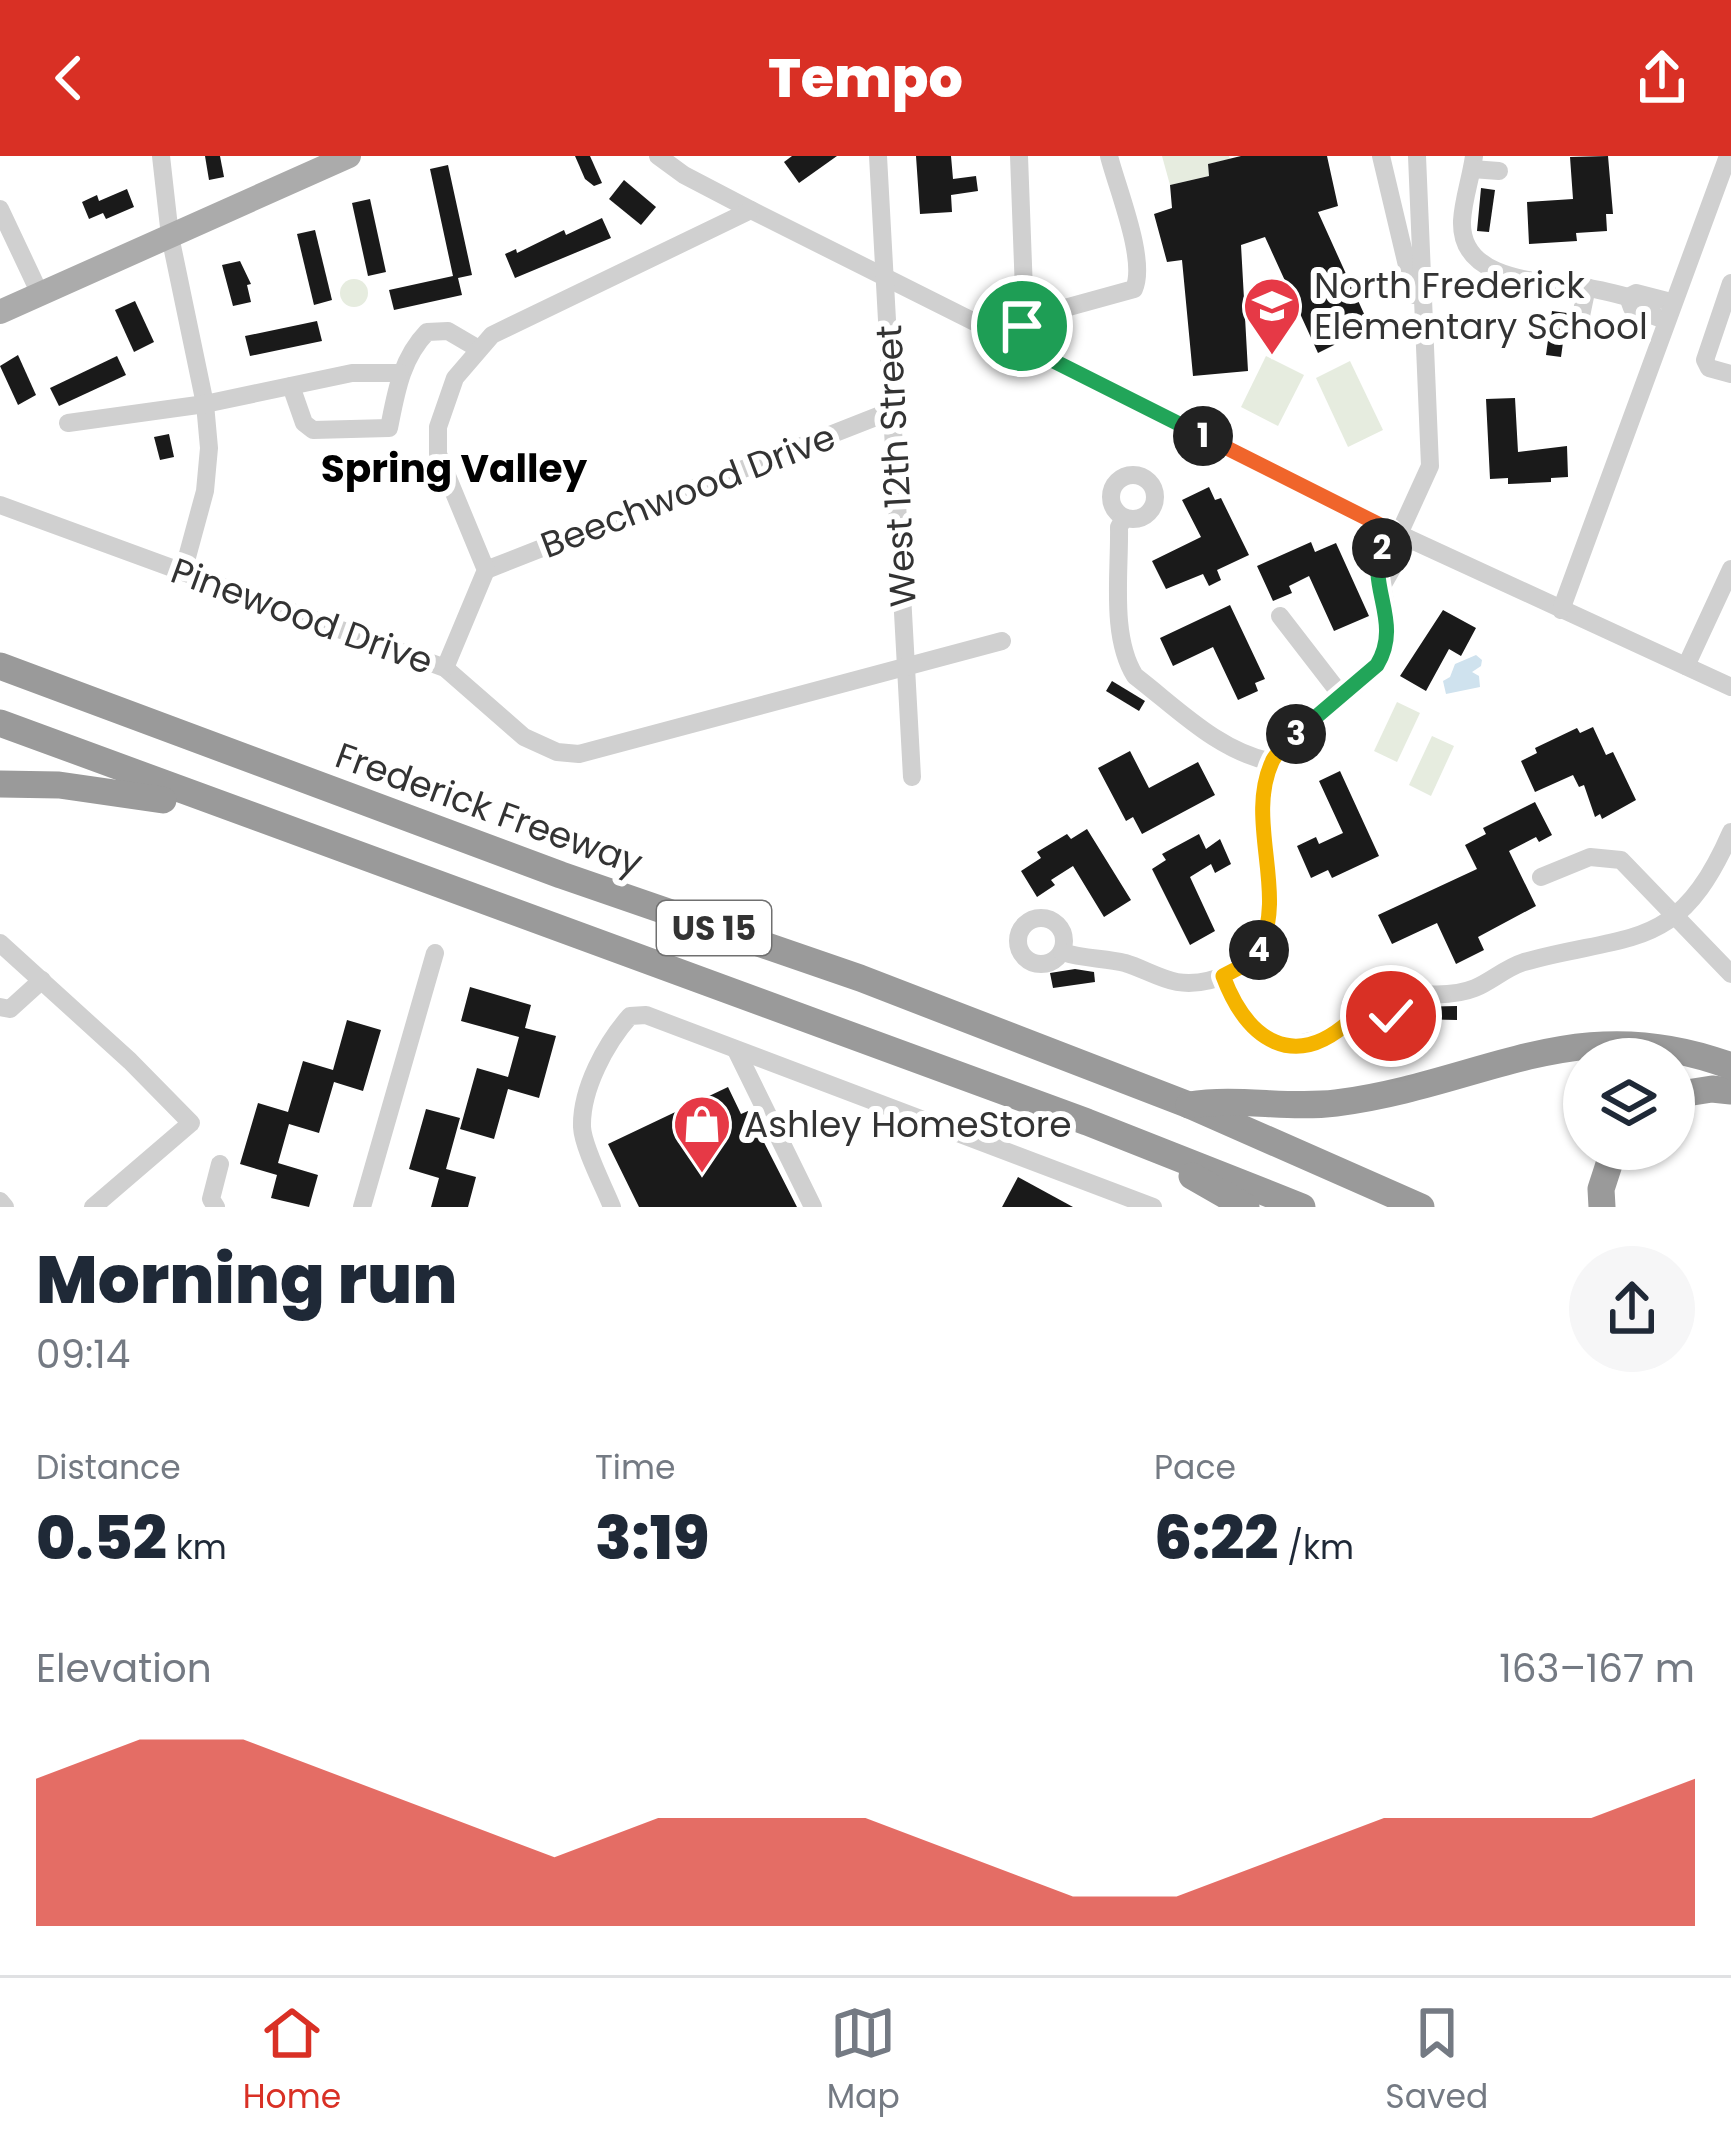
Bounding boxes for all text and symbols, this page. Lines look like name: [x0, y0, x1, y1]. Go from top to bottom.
text: Tempo: [768, 40, 963, 116]
icon: back: [36, 45, 102, 111]
icon: share: [1629, 45, 1695, 111]
place label: North Frederick Elementary School: [1314, 260, 1648, 352]
pin: [971, 275, 1073, 377]
school or university icon: North Frederick Elementary School: [1241, 275, 1303, 357]
icon: arrive: [989, 293, 1055, 359]
street label: West 12th Street: [863, 324, 929, 608]
pin: 1: [1173, 406, 1233, 466]
street label: Beechwood Drive: [534, 411, 842, 571]
text: 1: [1197, 412, 1209, 459]
district label: Spring Valley: [321, 441, 588, 496]
pin: 2: [1352, 518, 1412, 578]
text: 2: [1373, 524, 1391, 571]
street label: Pinewood Drive: [164, 545, 440, 687]
pin: 3: [1266, 704, 1326, 764]
text: 3: [1286, 710, 1306, 757]
street label: Frederick Freeway: [328, 730, 650, 888]
road number: US 15: [657, 901, 771, 955]
pin: 4: [1229, 920, 1289, 980]
text: 4: [1248, 926, 1270, 973]
pin: [1340, 965, 1442, 1067]
icon: check: [1358, 983, 1424, 1049]
map controls: [1563, 1038, 1695, 1170]
button: layers: [1563, 1038, 1695, 1170]
shop icon: Ashley HomeStore: [671, 1093, 733, 1175]
place label: Ashley HomeStore: [744, 1099, 1072, 1150]
text: Morning run: [36, 1234, 458, 1326]
button: share: [1569, 1246, 1695, 1372]
text: 09:14: [36, 1327, 130, 1382]
text: Distance: [36, 1444, 181, 1491]
text: Time: [595, 1444, 675, 1491]
text: Pace: [1154, 1444, 1236, 1491]
text: 0.52: [36, 1496, 167, 1580]
text: 3:19: [595, 1496, 709, 1580]
text: 6:22: [1154, 1496, 1279, 1580]
text: km: [167, 1524, 227, 1571]
text: /km: [1279, 1524, 1354, 1571]
text: Elevation: [36, 1641, 212, 1696]
text: 163–167 m: [1499, 1641, 1695, 1696]
tab: Home: [243, 2000, 341, 2122]
tab: Map: [827, 2000, 900, 2122]
tab: Saved: [1385, 2000, 1488, 2122]

